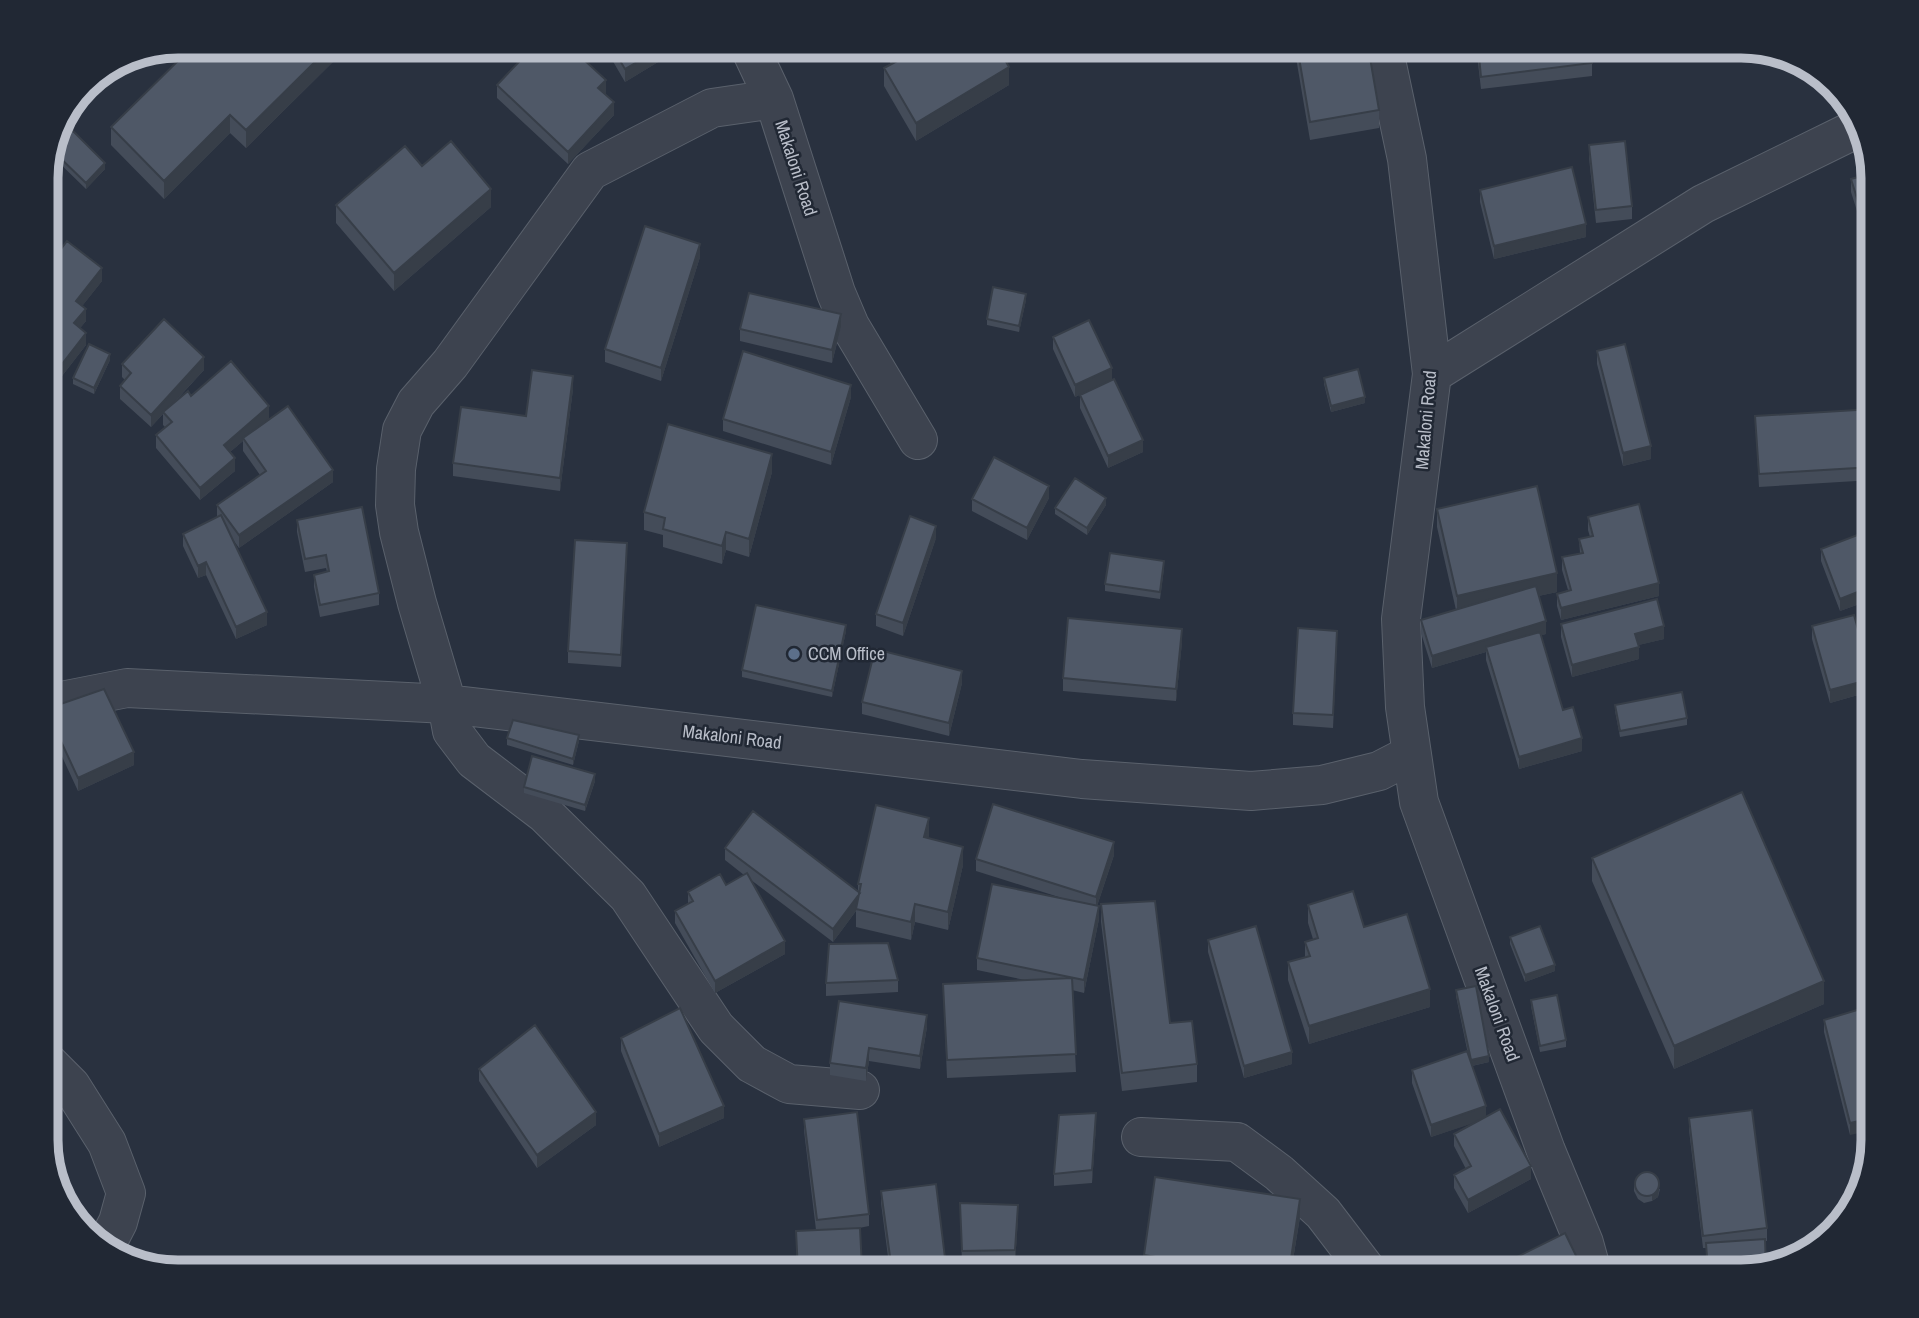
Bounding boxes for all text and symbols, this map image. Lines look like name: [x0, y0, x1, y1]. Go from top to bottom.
street label: Makaloni Road: [769, 117, 824, 219]
street label: Makaloni Road: [1409, 369, 1442, 470]
place label: CCM Office: [808, 641, 885, 666]
marker: CCM Office: [786, 646, 802, 662]
street label: Makaloni Road: [681, 718, 783, 755]
street label: Makaloni Road: [1469, 963, 1526, 1065]

